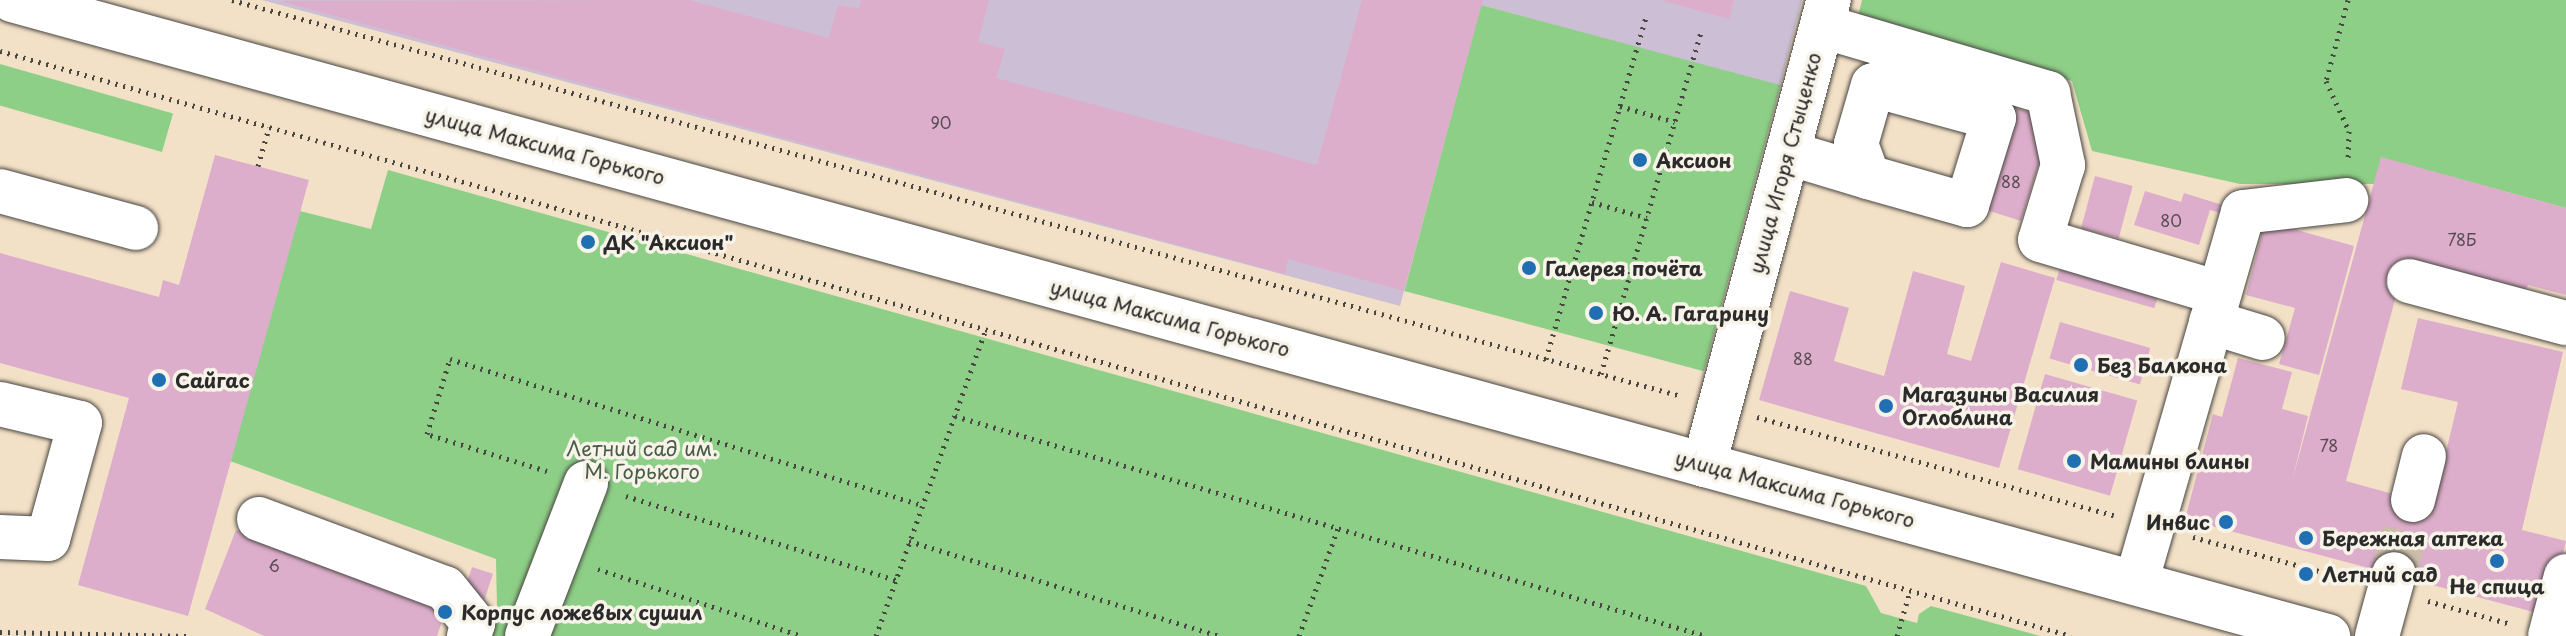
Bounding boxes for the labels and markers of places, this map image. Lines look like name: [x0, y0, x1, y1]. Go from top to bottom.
place label: Аксион: [1656, 148, 1731, 172]
marker: Аксион: [1631, 151, 1649, 169]
place label: ДК "Аксион": [604, 230, 734, 254]
marker: ДК "Аксион": [579, 233, 597, 251]
place label: Галерея почёта: [1545, 256, 1703, 280]
marker: Галерея почёта: [1520, 259, 1538, 277]
place label: Ю. А. Гагарину: [1612, 301, 1770, 325]
marker: Ю. А. Гагарину: [1587, 304, 1605, 322]
place label: Без Балкона: [2097, 353, 2228, 377]
marker: Без Балкона: [2072, 356, 2090, 374]
place label: Сайгас: [175, 368, 250, 392]
marker: Сайгас: [150, 371, 168, 389]
place label: Магазины Василия Оглоблина: [1902, 382, 2100, 429]
marker: Магазины Василия Оглоблина: [1877, 397, 1895, 415]
place label: Мамины блины: [2090, 449, 2251, 473]
marker: Мамины блины: [2065, 452, 2083, 470]
place label: Инвис: [2146, 510, 2210, 534]
marker: Инвис: [2217, 513, 2235, 531]
place label: Бережная аптека: [2322, 526, 2504, 550]
marker: Бережная аптека: [2297, 529, 2315, 547]
marker: Не спица: [2488, 552, 2506, 570]
place label: Летний сад: [2322, 562, 2439, 586]
marker: Летний сад: [2297, 565, 2315, 583]
place label: Не спица: [2449, 574, 2545, 598]
place label: Корпус ложевых сушил: [461, 600, 703, 624]
marker: Корпус ложевых сушил: [436, 603, 454, 621]

